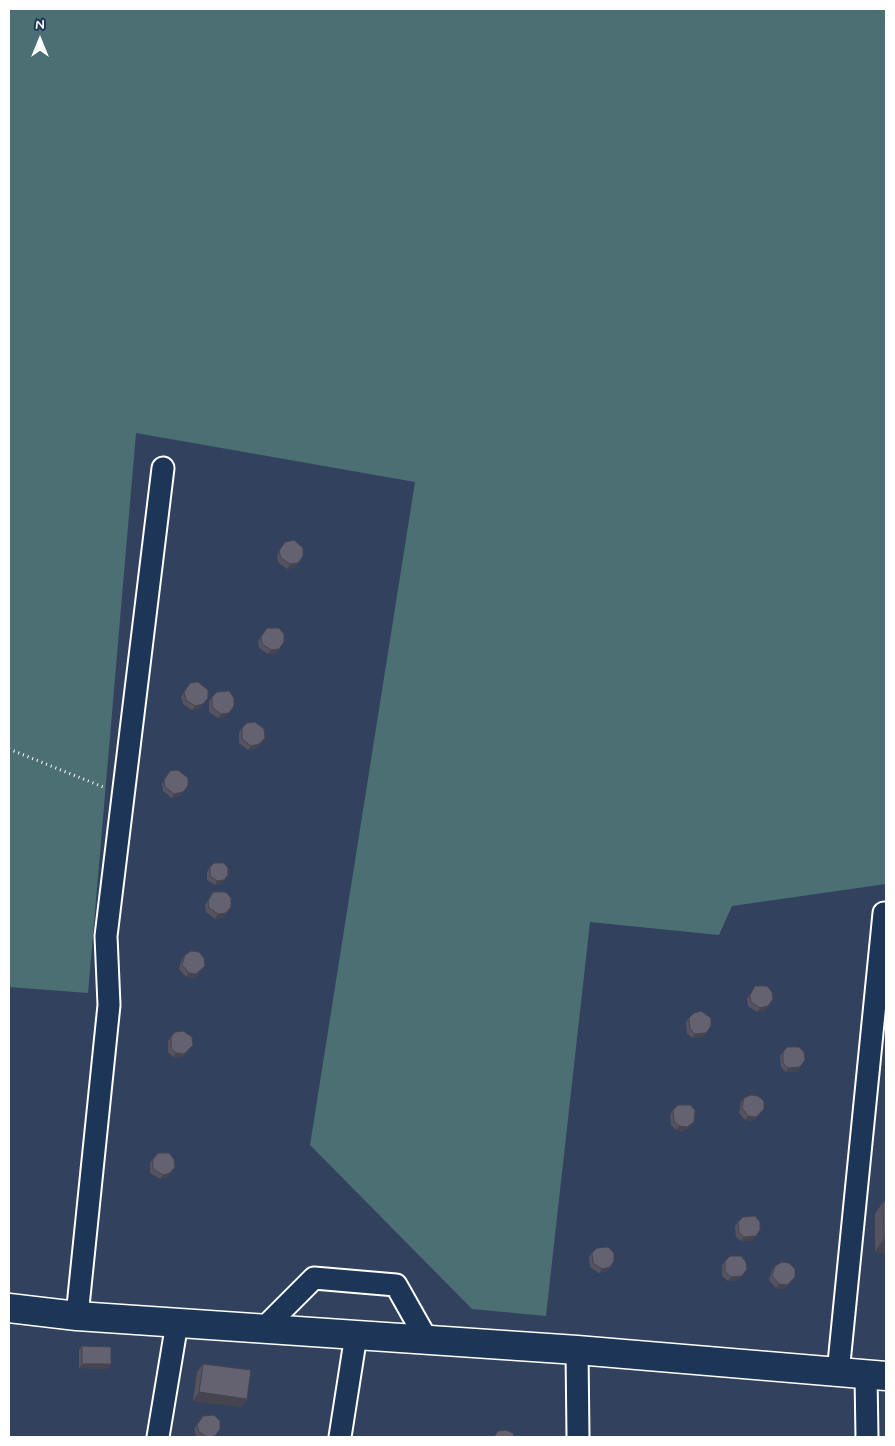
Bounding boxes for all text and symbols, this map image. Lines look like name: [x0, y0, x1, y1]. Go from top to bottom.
north arrow: [15, 15, 65, 65]
text: N: [35, 16, 45, 34]

